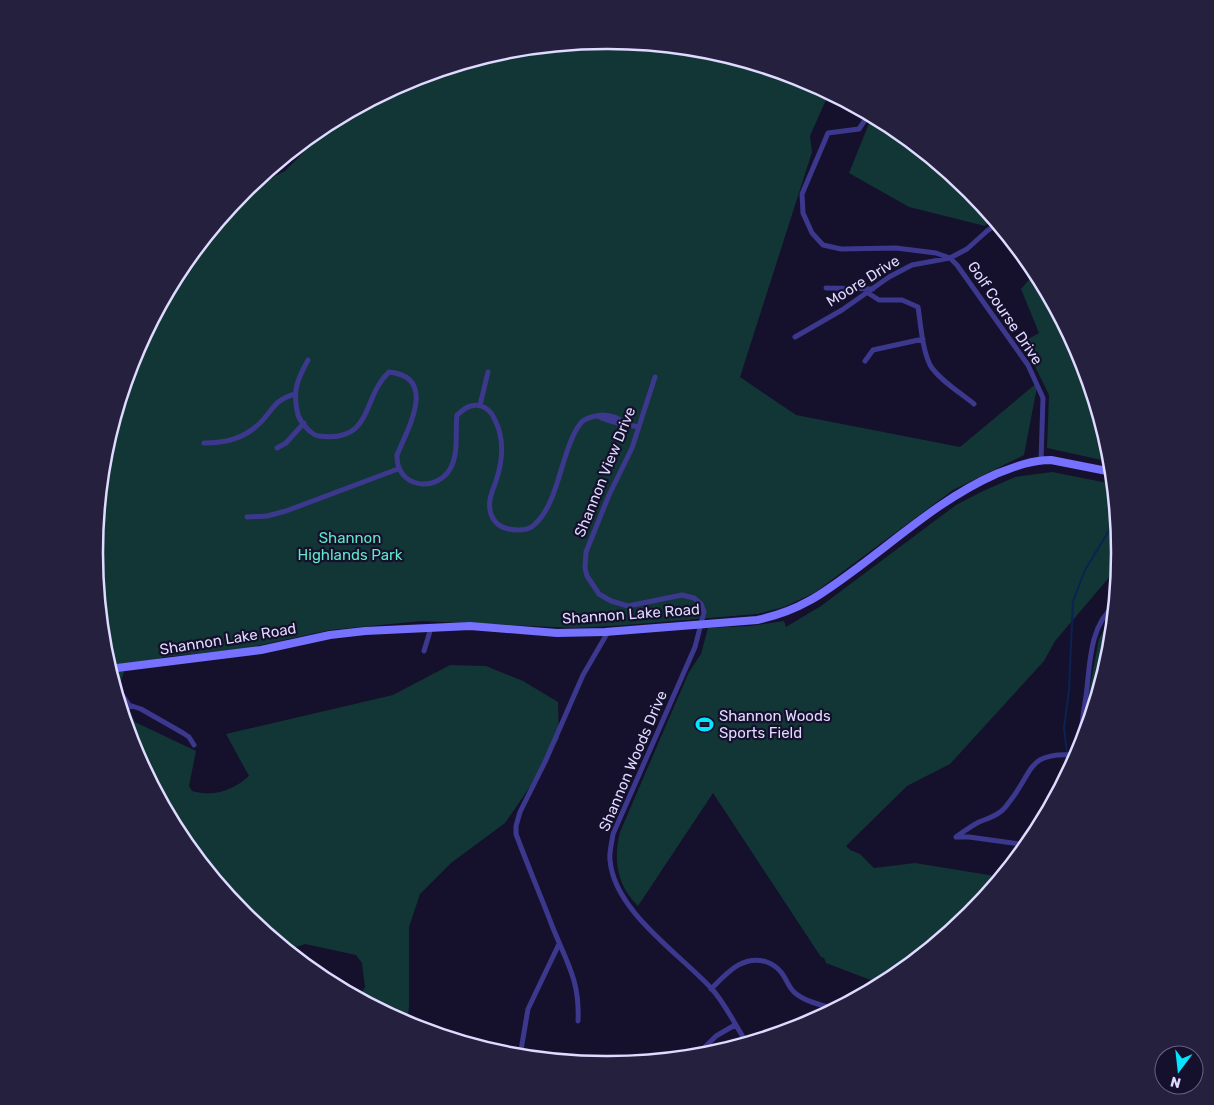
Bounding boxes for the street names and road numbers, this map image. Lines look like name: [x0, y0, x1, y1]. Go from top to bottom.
street label: Moore Drive: [823, 251, 903, 311]
street label: Golf Course Drive: [964, 258, 1046, 368]
street label: Shannon View Drive: [571, 404, 639, 540]
street label: Shannon Lake Road: [562, 600, 700, 628]
street label: Shannon Lake Road: [158, 619, 298, 659]
street label: Shannon Woods Drive: [595, 688, 671, 834]

